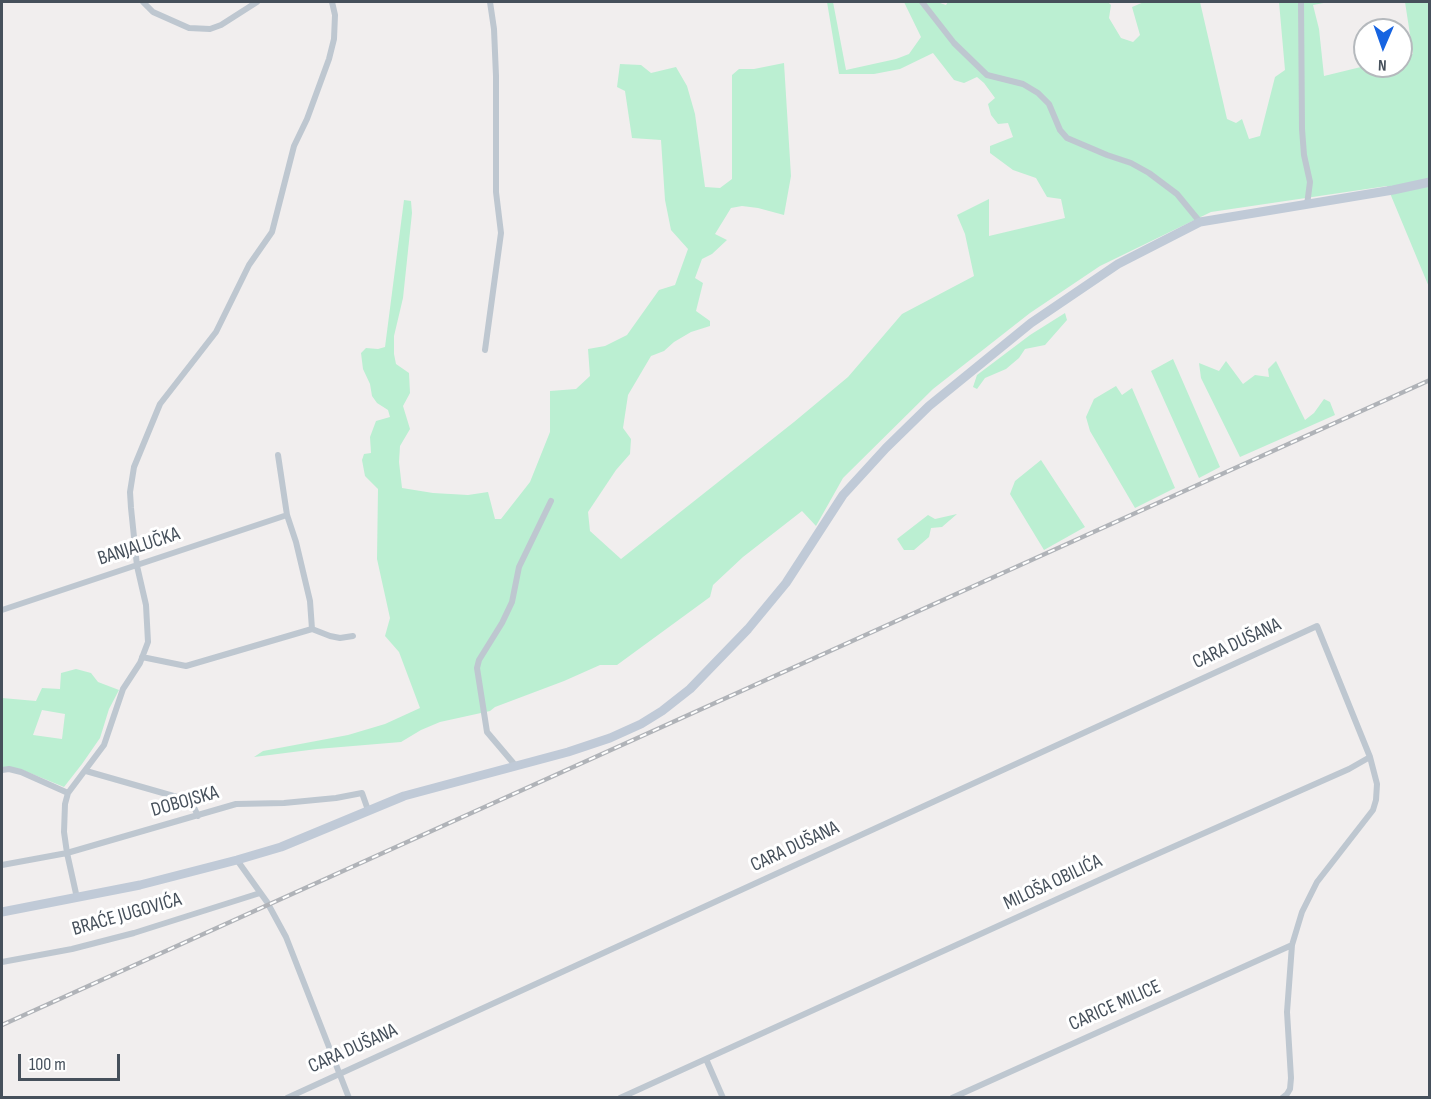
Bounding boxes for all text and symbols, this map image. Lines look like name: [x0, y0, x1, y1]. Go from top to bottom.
north arrow: [1353, 18, 1413, 78]
text: N: [1378, 55, 1387, 74]
street label: BANJALUČKA: [95, 523, 183, 571]
street label: CARA DUŠANA: [1189, 613, 1285, 675]
street label: DOBOJSKA: [149, 781, 221, 823]
street label: CARA DUŠANA: [747, 816, 843, 878]
street label: MILOŠA OBILIĆA: [1000, 850, 1106, 916]
street label: BRAĆE JUGOVIĆA: [70, 888, 184, 942]
street label: CARICE MILICE: [1065, 975, 1165, 1037]
street label: CARA DUŠANA: [305, 1019, 401, 1079]
scale bar: [21, 1042, 123, 1080]
text: 100 m: [29, 1054, 66, 1075]

